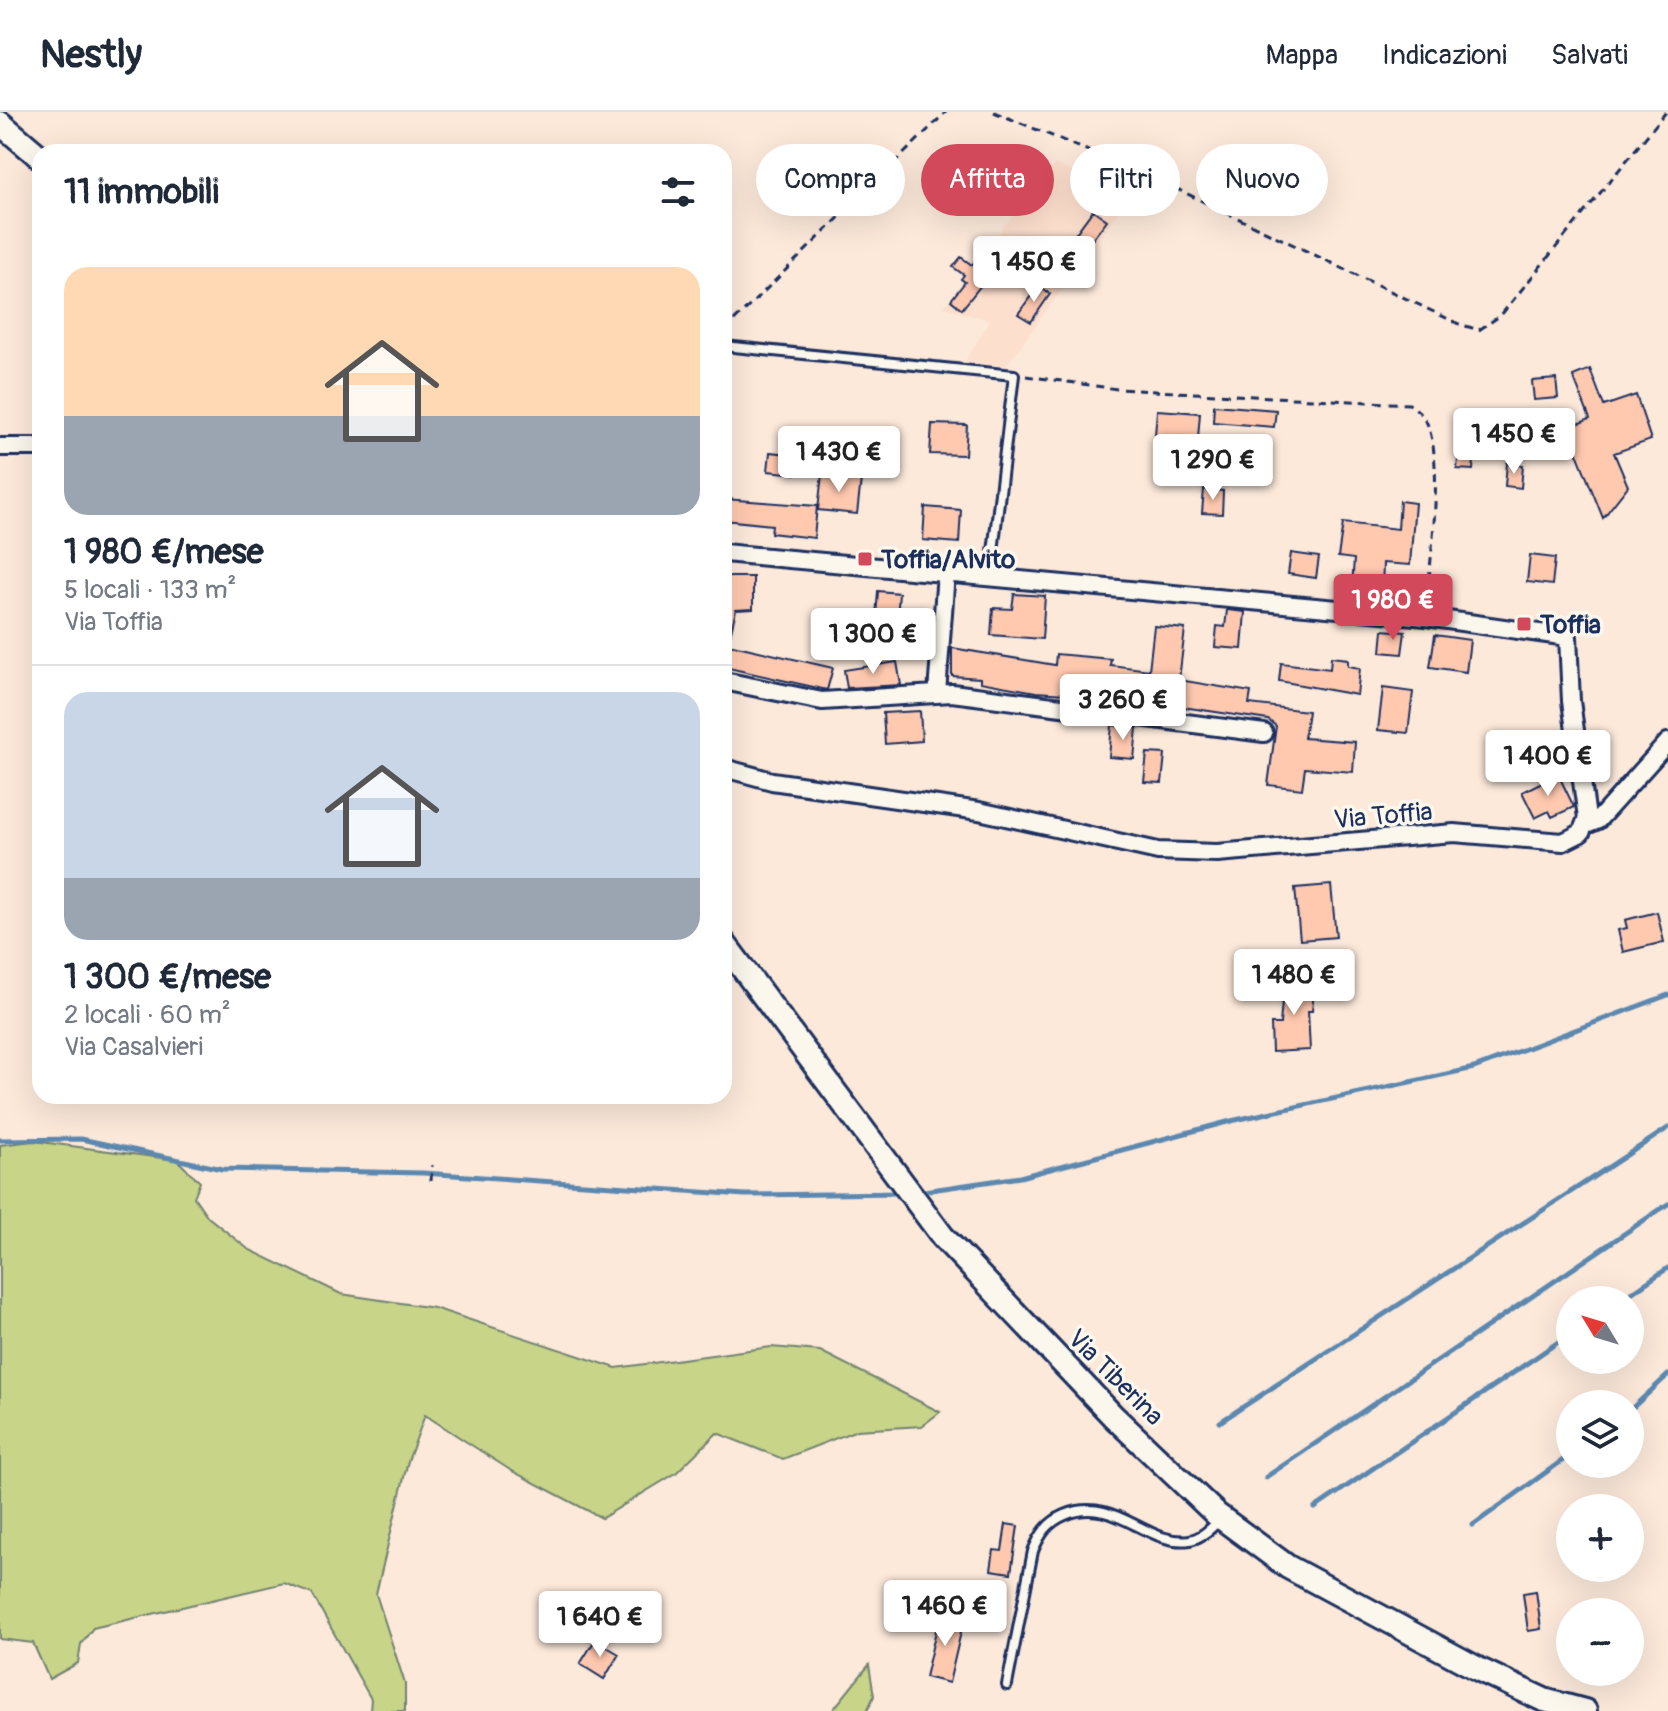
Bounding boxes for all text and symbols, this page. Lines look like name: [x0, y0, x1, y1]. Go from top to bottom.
text: Nestly: [40, 31, 142, 79]
text: Mappa: [1265, 38, 1338, 73]
text: Indicazioni: [1382, 38, 1507, 73]
text: Salvati: [1551, 38, 1628, 73]
chip: Compra: [756, 144, 905, 216]
chip: Affitta: [921, 144, 1054, 216]
chip: Filtri: [1070, 144, 1180, 216]
chip: Nuovo: [1196, 144, 1328, 216]
icon: filters: [656, 170, 700, 214]
text: 11 immobili: [64, 171, 219, 214]
pin: 1 450 €: [960, 236, 1108, 304]
text: 1 450 €: [991, 246, 1077, 278]
icon: home: [310, 319, 454, 463]
pin: 1 450 €: [1440, 408, 1588, 476]
text: 1 450 €: [1471, 418, 1557, 450]
pin: 1 430 €: [765, 426, 913, 494]
pin: 1 290 €: [1139, 434, 1287, 502]
text: 1 430 €: [796, 436, 882, 468]
text: 1 290 €: [1171, 444, 1255, 476]
text: 1 980 €/mese: [64, 531, 263, 574]
place label: Toffia/Alvito: [880, 544, 1015, 576]
marker: Toffia/Alvito: [856, 550, 874, 568]
text: 5 locali · 133 m²: [64, 574, 236, 606]
pin: 1 980 €: [1319, 574, 1467, 642]
text: 1 980 €: [1352, 584, 1434, 616]
text: Via Toffia: [64, 606, 163, 638]
pin: 1 300 €: [799, 608, 947, 676]
place label: Toffia: [1539, 609, 1601, 641]
marker: Toffia: [1515, 615, 1533, 633]
text: 1 300 €: [829, 618, 917, 650]
pin: 3 260 €: [1049, 674, 1197, 742]
text: 3 260 €: [1078, 684, 1168, 716]
pin: 1 400 €: [1474, 730, 1622, 798]
text: 1 400 €: [1503, 740, 1593, 772]
icon: home: [310, 744, 454, 888]
street label: Via Toffia: [1332, 796, 1434, 836]
pin: 1 480 €: [1220, 949, 1368, 1017]
text: 1 300 €/mese: [64, 956, 271, 999]
text: 1 480 €: [1252, 959, 1336, 991]
text: 2 locali · 60 m²: [64, 999, 231, 1031]
text: Via Casalvieri: [64, 1031, 203, 1063]
north arrow: [1556, 1286, 1644, 1374]
map controls: [1556, 1286, 1644, 1686]
street label: Via Tiberina: [1060, 1323, 1170, 1433]
button: layers: [1556, 1390, 1644, 1478]
button: +: [1556, 1494, 1644, 1582]
pin: 1 460 €: [871, 1580, 1019, 1648]
text: 1 460 €: [902, 1590, 988, 1622]
pin: 1 640 €: [526, 1591, 674, 1659]
button: −: [1556, 1598, 1644, 1686]
text: 1 640 €: [557, 1601, 643, 1633]

